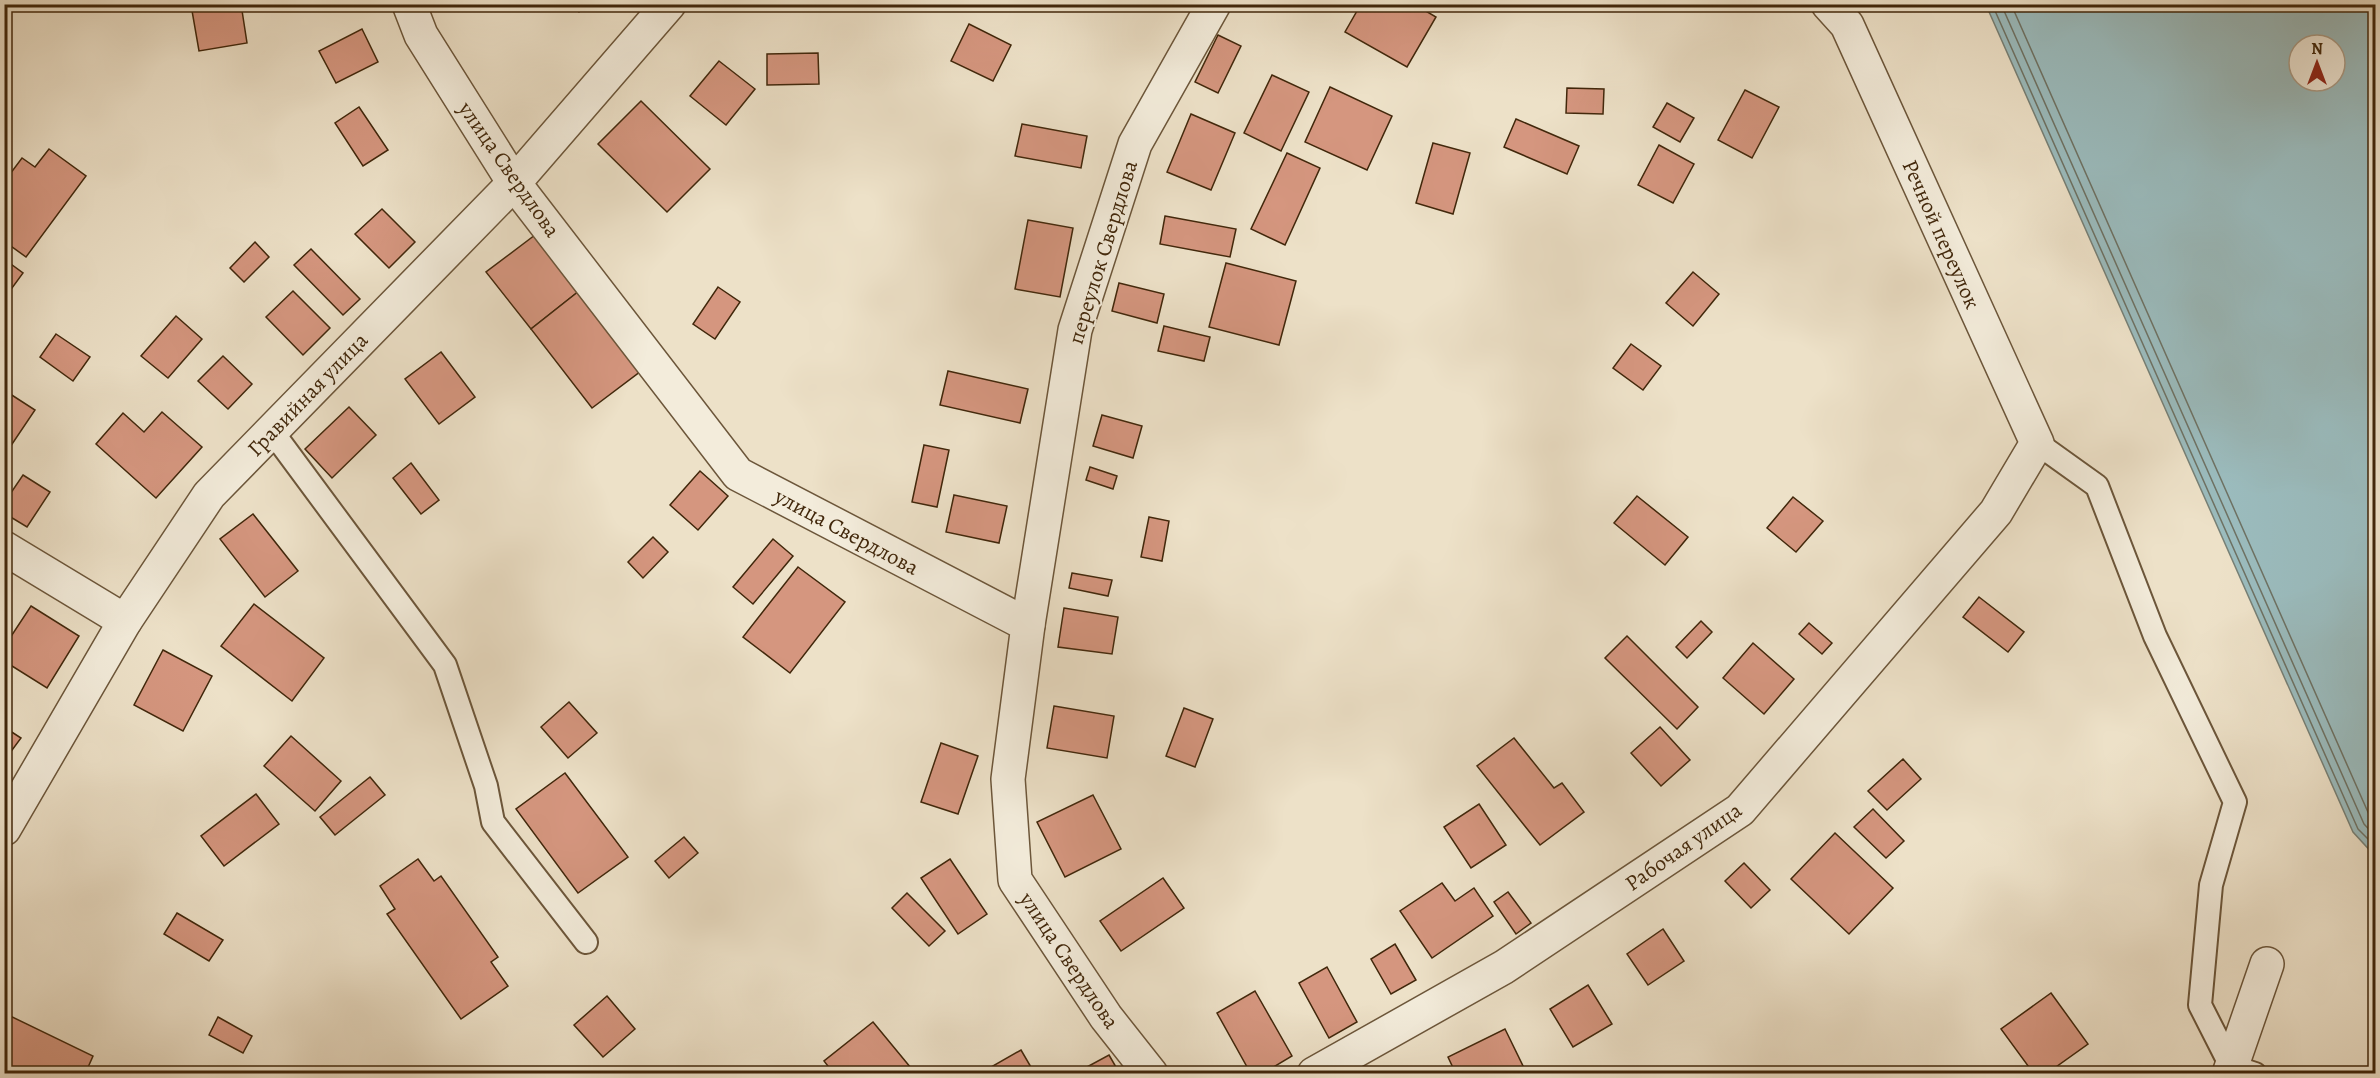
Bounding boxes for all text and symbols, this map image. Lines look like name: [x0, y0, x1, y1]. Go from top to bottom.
north arrow: [2287, 33, 2347, 93]
text: N: [2311, 38, 2323, 60]
street label: улица Свердлова: [451, 95, 568, 244]
street label: Речной переулок: [1895, 155, 1987, 314]
street label: переулок Свердлова: [1061, 156, 1145, 348]
street label: Гравийная улица: [241, 325, 375, 463]
street label: улица Свердлова: [768, 481, 925, 583]
street label: Рабочая улица: [1619, 795, 1749, 898]
street label: улица Свердлова: [1012, 885, 1127, 1036]

